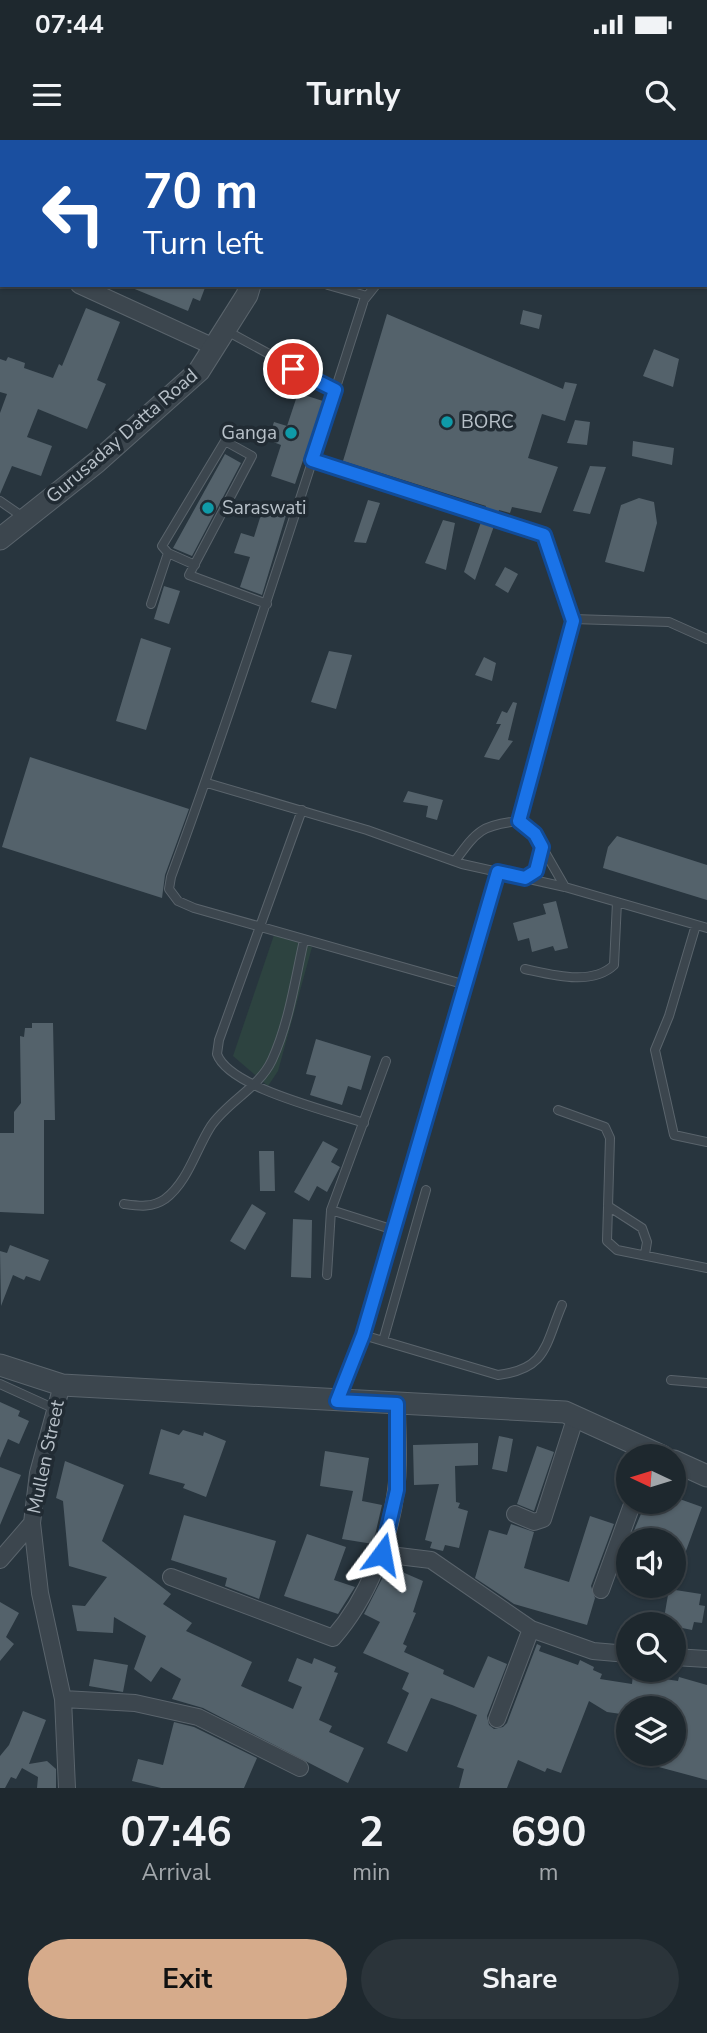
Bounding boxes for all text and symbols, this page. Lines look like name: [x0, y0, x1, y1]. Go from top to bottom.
text: 07:44: [35, 7, 104, 42]
text: Turnly: [307, 73, 400, 116]
icon: menu: [28, 76, 66, 114]
icon: search: [641, 76, 679, 114]
text: 70 m: [143, 158, 258, 225]
icon: left: [28, 168, 119, 259]
text: Turn left: [143, 222, 263, 265]
pin: [263, 339, 323, 399]
icon: arrive: [274, 350, 312, 388]
street label: Gurusaday Datta Road: [41, 363, 203, 509]
place label: BORC: [461, 409, 514, 435]
marker: BORC: [439, 414, 455, 430]
place label: Ganga: [221, 420, 277, 446]
marker: Ganga: [283, 425, 299, 441]
place label: Saraswati: [222, 495, 306, 521]
marker: Saraswati: [200, 500, 216, 516]
street label: Mullen Street: [21, 1397, 71, 1516]
north arrow: [616, 1444, 686, 1514]
map controls: [616, 1444, 686, 1766]
position arrow: [345, 1517, 419, 1591]
button: sound: [616, 1528, 686, 1598]
button: search: [616, 1612, 686, 1682]
button: layers: [616, 1696, 686, 1766]
text: 07:46: [121, 1804, 232, 1861]
text: 2: [359, 1804, 384, 1861]
text: 690: [511, 1804, 586, 1861]
text: Arrival: [142, 1857, 211, 1888]
text: min: [352, 1857, 390, 1888]
text: m: [539, 1857, 559, 1888]
button: Exit: [28, 1939, 347, 2019]
button: Share: [361, 1939, 679, 2019]

